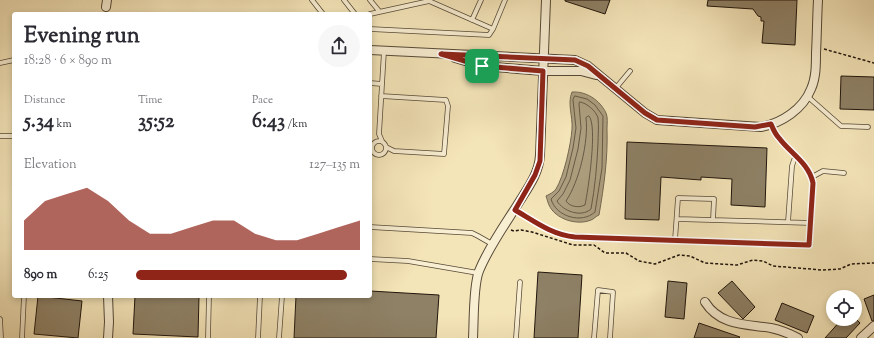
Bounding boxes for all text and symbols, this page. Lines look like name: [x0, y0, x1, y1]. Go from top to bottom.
text: Evening run: [24, 21, 140, 53]
button: share: [318, 25, 360, 67]
pin: [465, 49, 499, 83]
text: 18:28 · 6 × 890 m: [24, 52, 112, 70]
icon: arrive: [471, 55, 493, 77]
text: Distance: [24, 92, 65, 108]
text: Time: [138, 92, 162, 108]
text: Pace: [252, 92, 273, 108]
text: 5.34: [24, 108, 54, 137]
text: 35:52: [138, 108, 174, 137]
text: 6:43: [252, 108, 285, 137]
text: km: [54, 116, 71, 132]
text: /km: [285, 116, 307, 132]
text: Elevation: [24, 156, 77, 174]
text: 127–135 m: [309, 156, 360, 174]
text: 890 m: [24, 266, 57, 284]
text: 6:25: [88, 266, 108, 284]
map controls: [826, 290, 862, 326]
button: locate: [826, 290, 862, 326]

